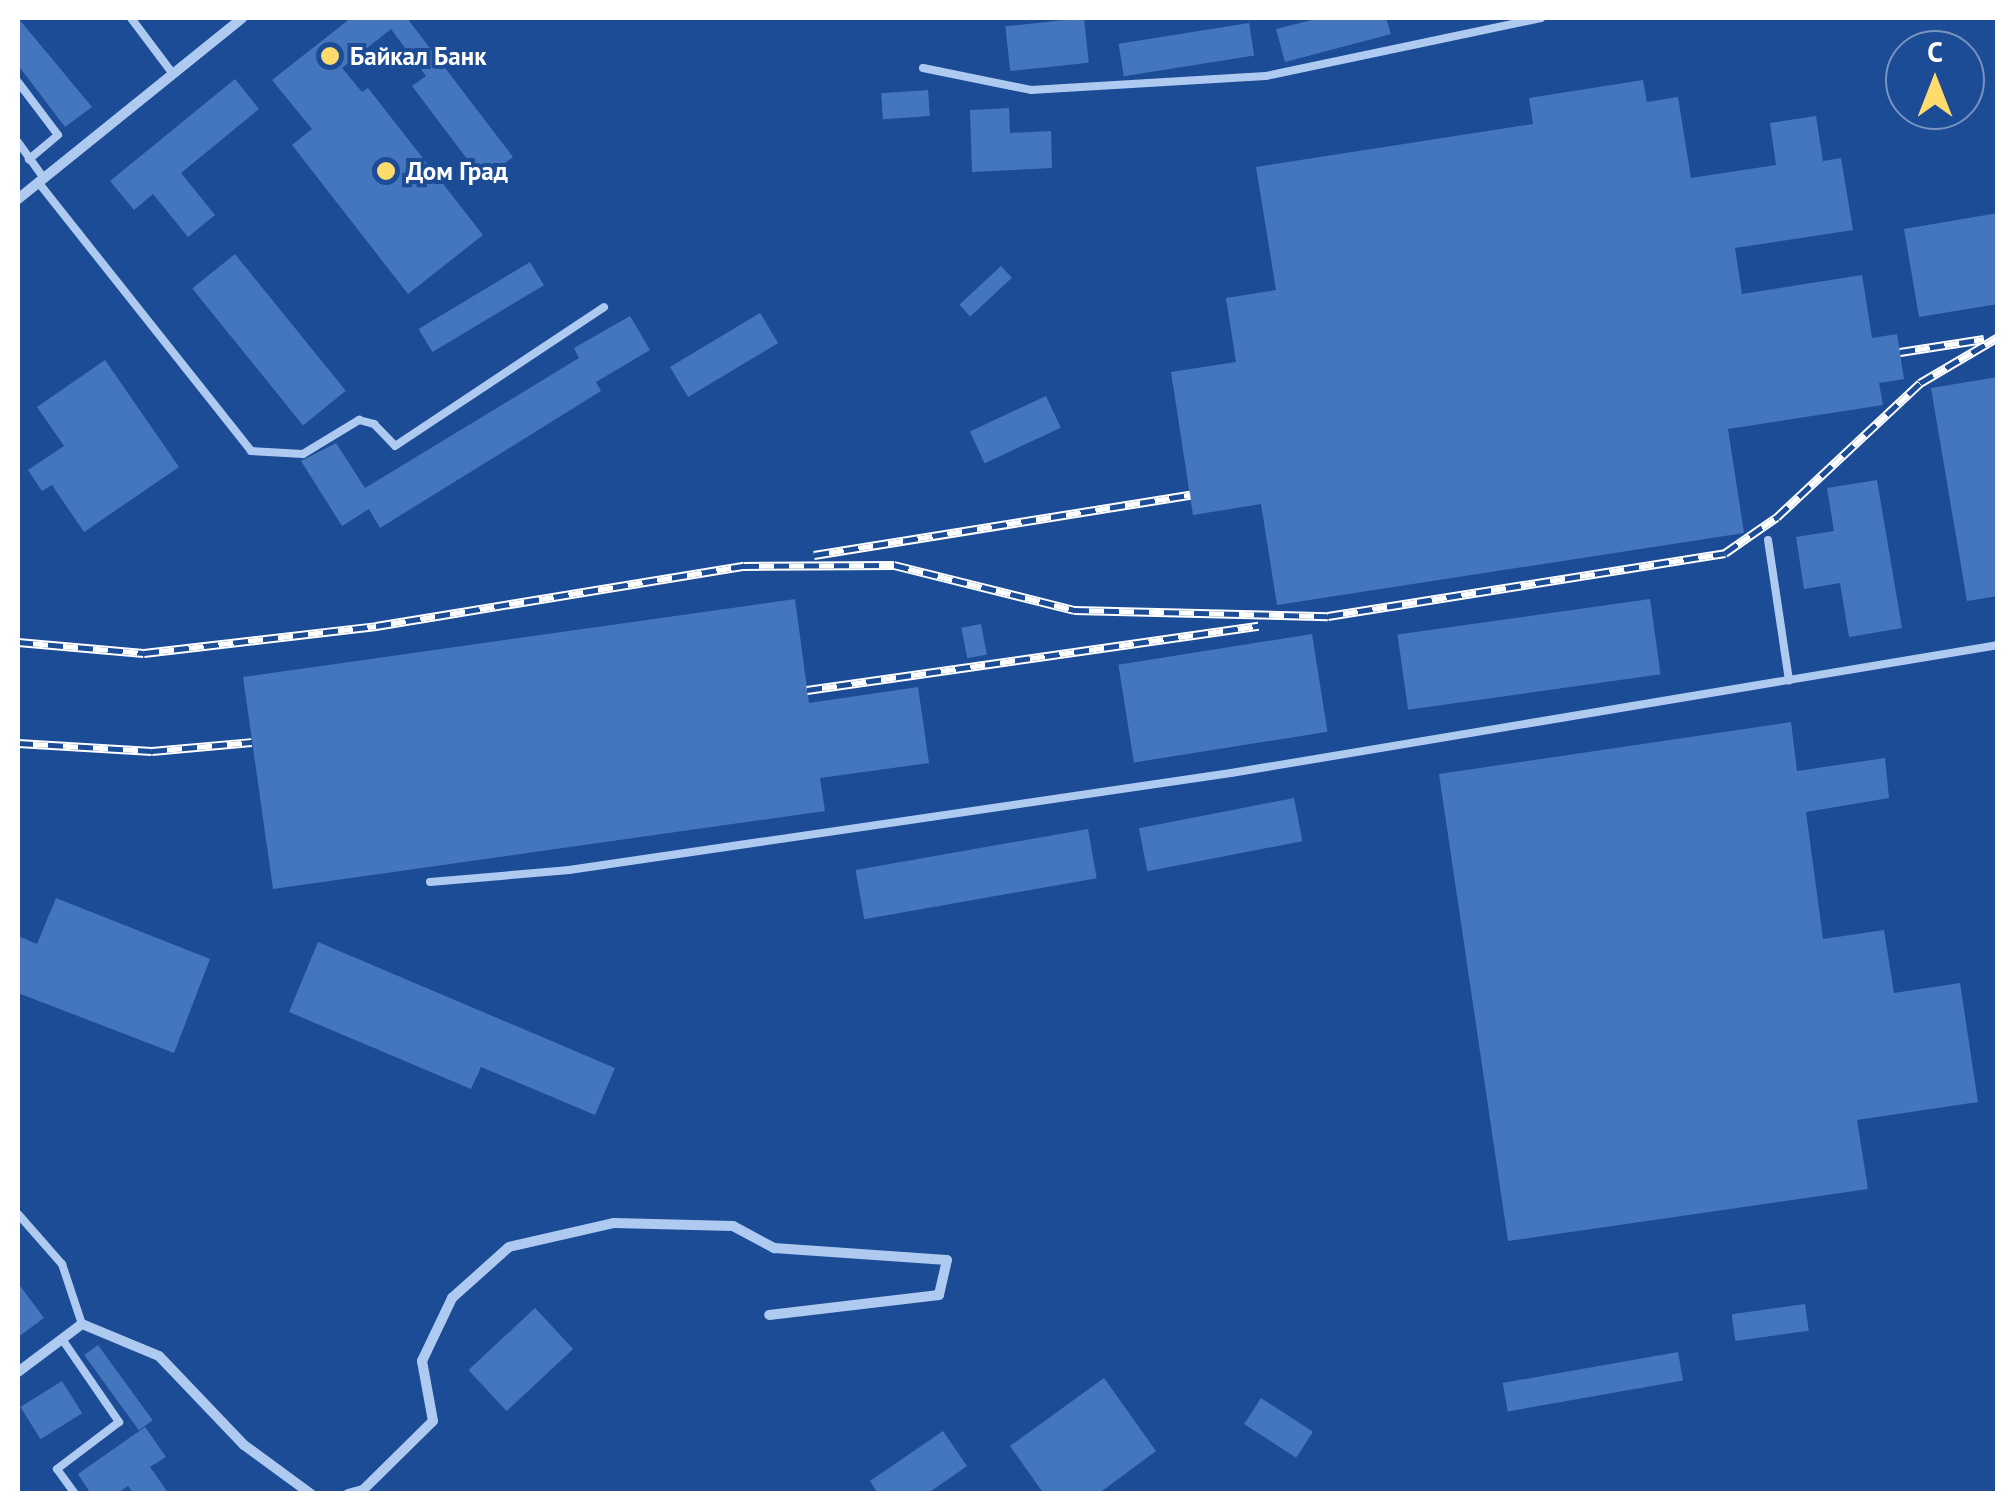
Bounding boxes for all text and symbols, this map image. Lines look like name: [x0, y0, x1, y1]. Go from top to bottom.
north arrow: [1885, 30, 1985, 130]
text: С: [1927, 33, 1943, 70]
place label: Байкал Банк: [350, 41, 486, 71]
marker: Байкал Банк: [319, 45, 341, 67]
place label: Дом Град: [406, 156, 508, 186]
marker: Дом Град: [375, 160, 397, 182]

